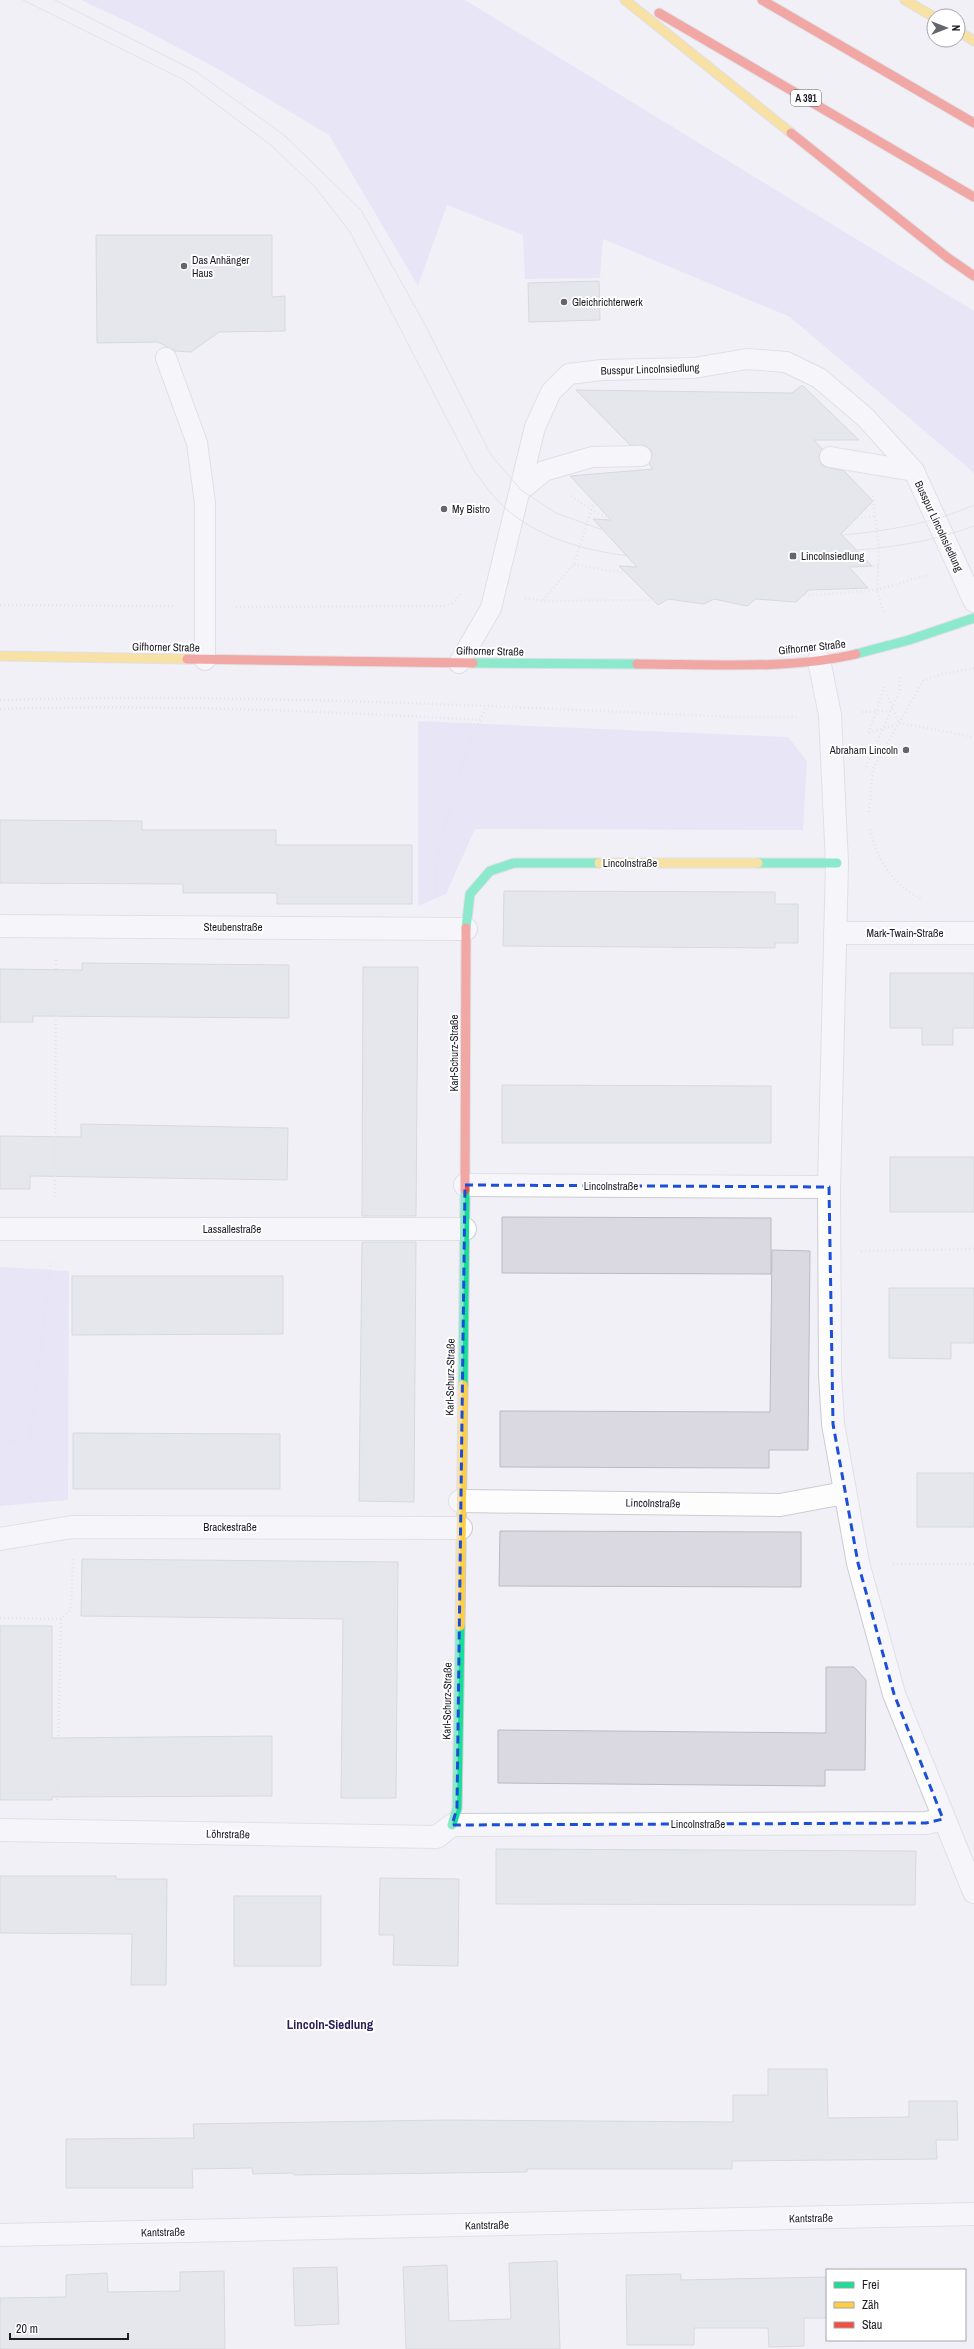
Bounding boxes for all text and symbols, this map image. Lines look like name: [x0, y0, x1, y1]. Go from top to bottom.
north arrow: [926, 8, 966, 48]
text: N: [949, 25, 963, 31]
road number: A 391: [791, 90, 821, 106]
place label: Das Anhänger Haus: [192, 253, 249, 280]
marker: Das Anhänger Haus: [179, 261, 189, 271]
place label: Gleichrichterwerk: [572, 295, 643, 309]
marker: Gleichrichterwerk: [559, 297, 569, 307]
street label: Busspur Lincolnsiedlung: [600, 360, 700, 378]
street label: Busspur Lincolnsiedlung: [912, 478, 966, 574]
place label: My Bistro: [452, 502, 490, 516]
marker: My Bistro: [439, 504, 449, 514]
place label: Lincolnsiedlung: [801, 549, 864, 563]
marker: Lincolnsiedlung: [788, 551, 798, 561]
street label: Gifhorner Straße: [778, 637, 846, 657]
street label: Gifhorner Straße: [132, 639, 200, 655]
street label: Gifhorner Straße: [456, 643, 524, 659]
place label: Abraham Lincoln: [829, 743, 898, 757]
marker: Abraham Lincoln: [901, 745, 911, 755]
street label: Lincolnstraße: [603, 856, 657, 870]
street label: Steubenstraße: [203, 920, 263, 934]
street label: Mark-Twain-Straße: [866, 926, 944, 940]
street label: Karl-Schurz-Straße: [447, 1014, 461, 1092]
street label: Lincolnstraße: [584, 1179, 638, 1193]
street label: Lassallestraße: [203, 1222, 261, 1236]
street label: Karl-Schurz-Straße: [442, 1338, 458, 1416]
street label: Lincolnstraße: [626, 1496, 680, 1510]
street label: Brackestraße: [203, 1520, 257, 1534]
street label: Karl-Schurz-Straße: [439, 1662, 455, 1740]
street label: Lincolnstraße: [671, 1817, 725, 1831]
street label: Löhrstraße: [206, 1827, 250, 1841]
district label: Lincoln-Siedlung: [287, 2016, 374, 2033]
street label: Kantstraße: [789, 2211, 833, 2225]
street label: Kantstraße: [465, 2218, 509, 2232]
street label: Kantstraße: [141, 2225, 185, 2239]
legend: [826, 2269, 966, 2341]
text: Frei: [862, 2277, 880, 2293]
text: Zäh: [862, 2297, 879, 2313]
scale bar: [10, 2315, 128, 2341]
text: Stau: [862, 2317, 882, 2333]
text: 20 m: [16, 2321, 38, 2337]

